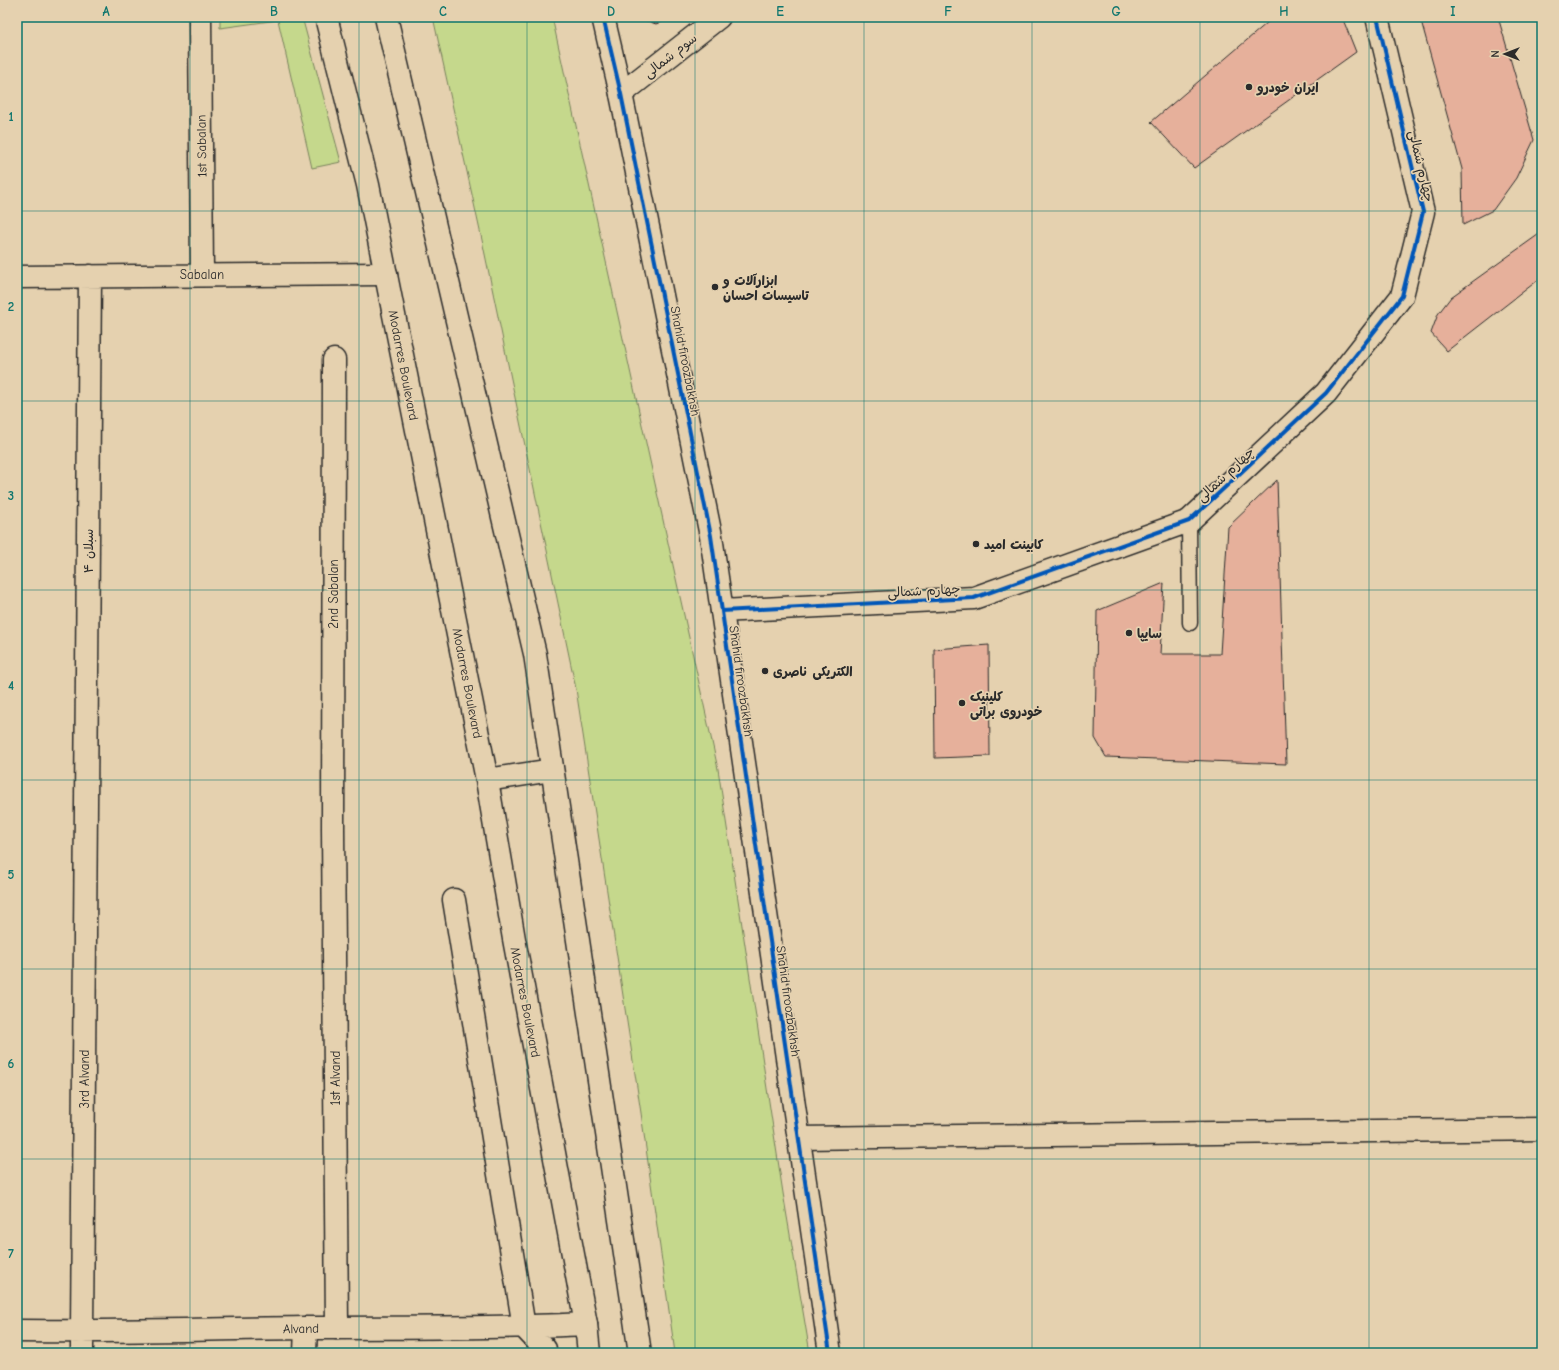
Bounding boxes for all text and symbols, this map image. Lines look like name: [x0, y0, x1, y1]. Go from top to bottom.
text: A: [102, 4, 110, 19]
text: B: [270, 4, 278, 19]
text: C: [439, 4, 447, 19]
text: D: [607, 4, 615, 19]
text: E: [776, 4, 784, 19]
text: F: [944, 4, 952, 19]
text: G: [1111, 4, 1121, 19]
text: H: [1279, 4, 1289, 19]
text: I: [1450, 4, 1456, 19]
street label: سوم شمالی: [641, 30, 702, 83]
north arrow: [1485, 34, 1525, 74]
text: N: [1489, 50, 1502, 58]
place label: ایران خودرو: [1256, 80, 1319, 96]
marker: ایران خودرو: [1244, 82, 1254, 92]
text: 1: [8, 109, 14, 124]
street label: 1st Sabalan: [193, 114, 210, 178]
street label: چهارم شمالی: [1403, 129, 1437, 204]
street label: Sabalan: [180, 267, 224, 282]
place label: ابزارآلات و تاسیسات احسان: [722, 273, 810, 304]
marker: ابزارآلات و تاسیسات احسان: [710, 282, 720, 292]
text: 2: [8, 299, 14, 314]
street label: Shahid firoozbakhsh: [667, 305, 704, 417]
street label: Modarres Boulevard: [385, 309, 422, 422]
street label: چهارم شمالی: [1194, 444, 1259, 507]
text: 3: [8, 488, 14, 503]
street label: سبلان ۴: [81, 529, 97, 573]
place label: کابینت امید: [984, 537, 1044, 553]
marker: کابینت امید: [971, 539, 981, 549]
street label: 2nd Sabalan: [326, 559, 341, 629]
street label: چهارم شمالی: [887, 581, 961, 603]
street label: Shahid firoozbakhsh: [726, 625, 757, 738]
place label: سایپا: [1137, 626, 1162, 642]
street label: Modarres Boulevard: [449, 627, 486, 740]
marker: سایپا: [1124, 628, 1134, 638]
place label: الکتریکی ناصری: [773, 664, 853, 680]
marker: الکتریکی ناصری: [760, 666, 770, 676]
text: 4: [8, 678, 14, 693]
place label: کلینیک خودروی براتی: [970, 689, 1043, 720]
marker: کلینیک خودروی براتی: [957, 698, 967, 708]
text: 5: [8, 867, 15, 882]
street label: Shahid firoozbakhsh: [773, 945, 804, 1058]
street label: Modarres Boulevard: [507, 946, 544, 1059]
street label: 3rd Alvand: [77, 1050, 92, 1108]
street label: 1st Alvand: [328, 1051, 343, 1105]
text: 6: [8, 1056, 15, 1071]
text: 7: [8, 1246, 14, 1261]
street label: Alvand: [283, 1321, 319, 1336]

